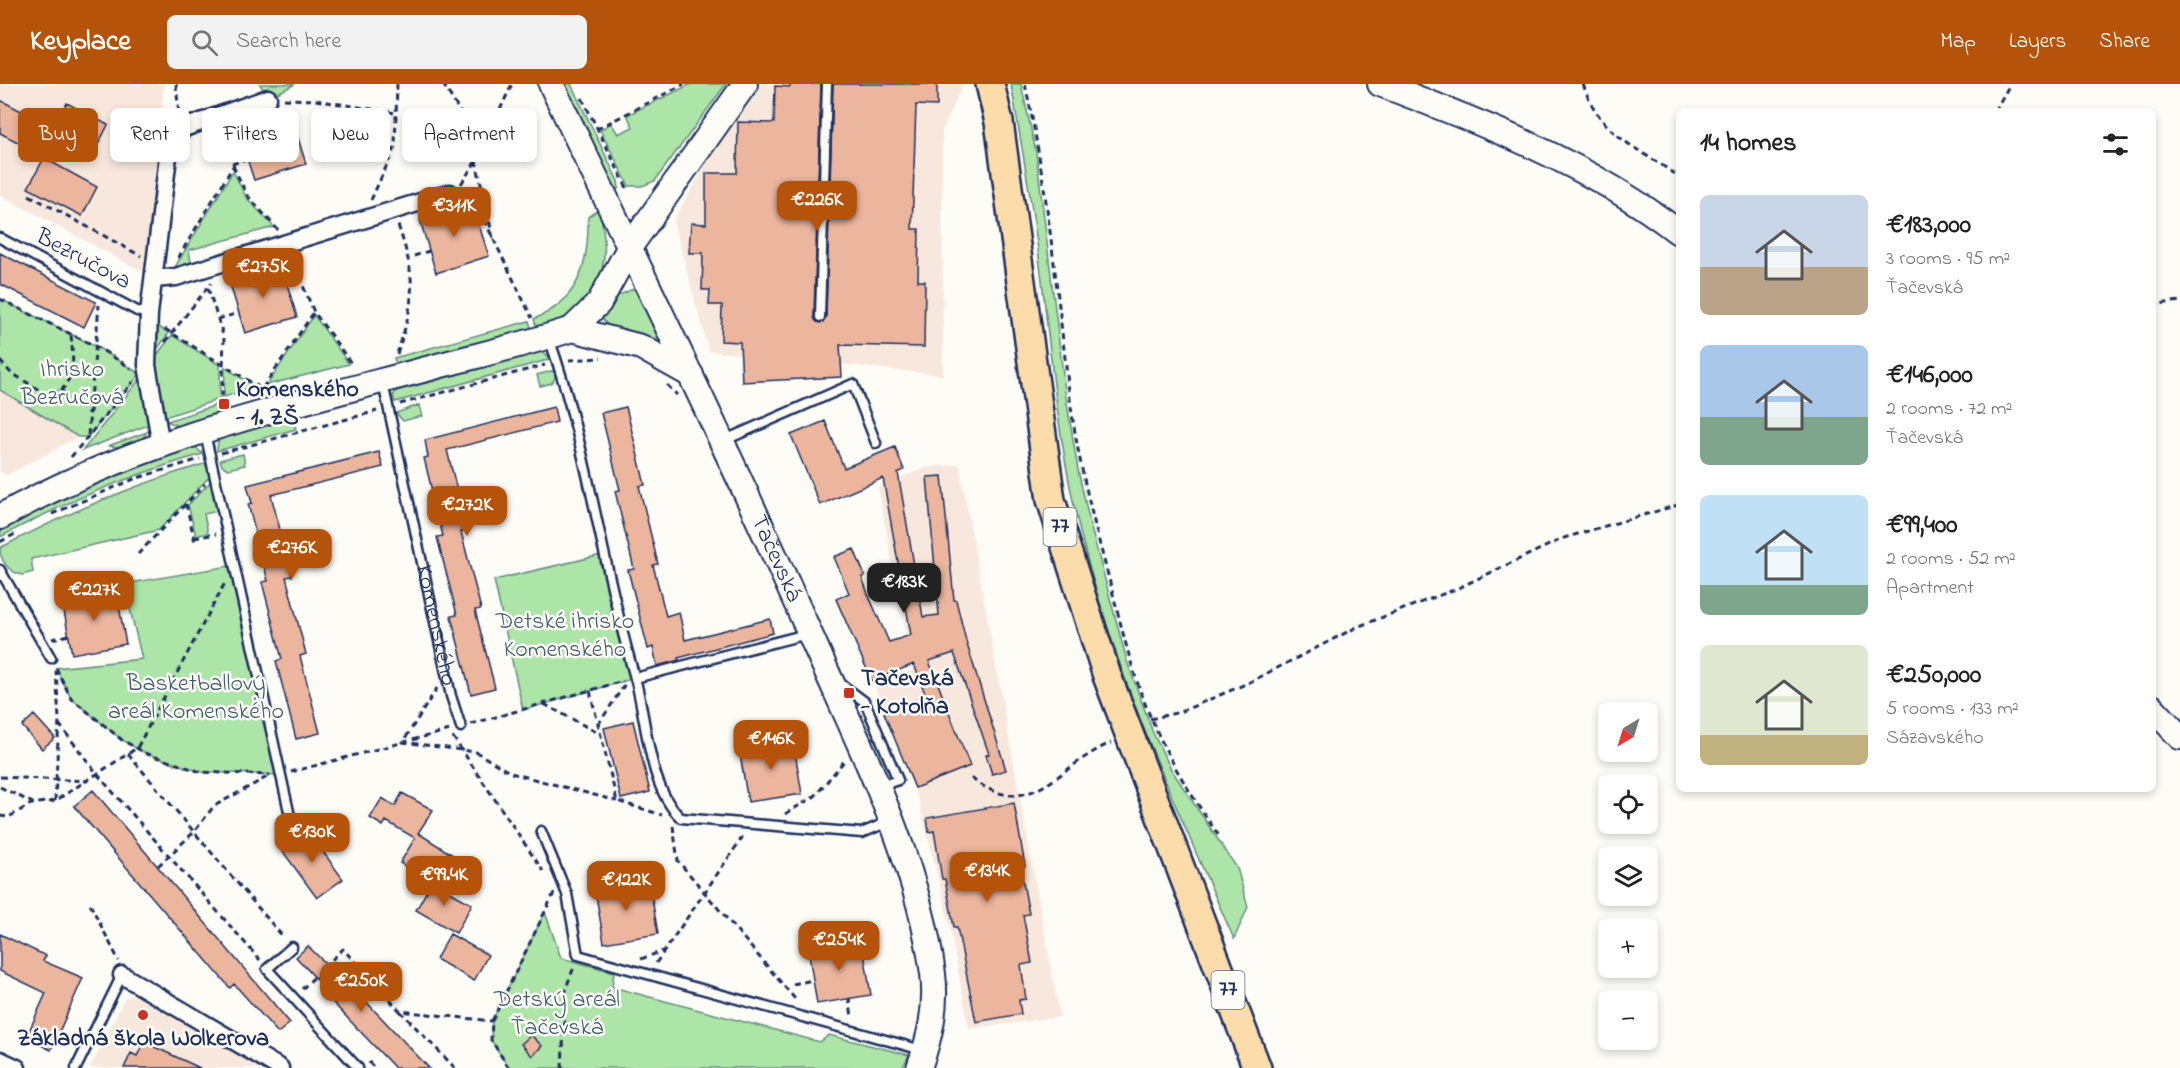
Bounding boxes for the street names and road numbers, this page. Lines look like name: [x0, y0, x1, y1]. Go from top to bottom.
street label: Bezručova: [28, 220, 137, 300]
road number: 77: [1044, 508, 1076, 546]
street label: Ťačevská: [741, 509, 811, 608]
street label: Komenského: [406, 562, 466, 689]
road number: 77: [1212, 971, 1244, 1009]

